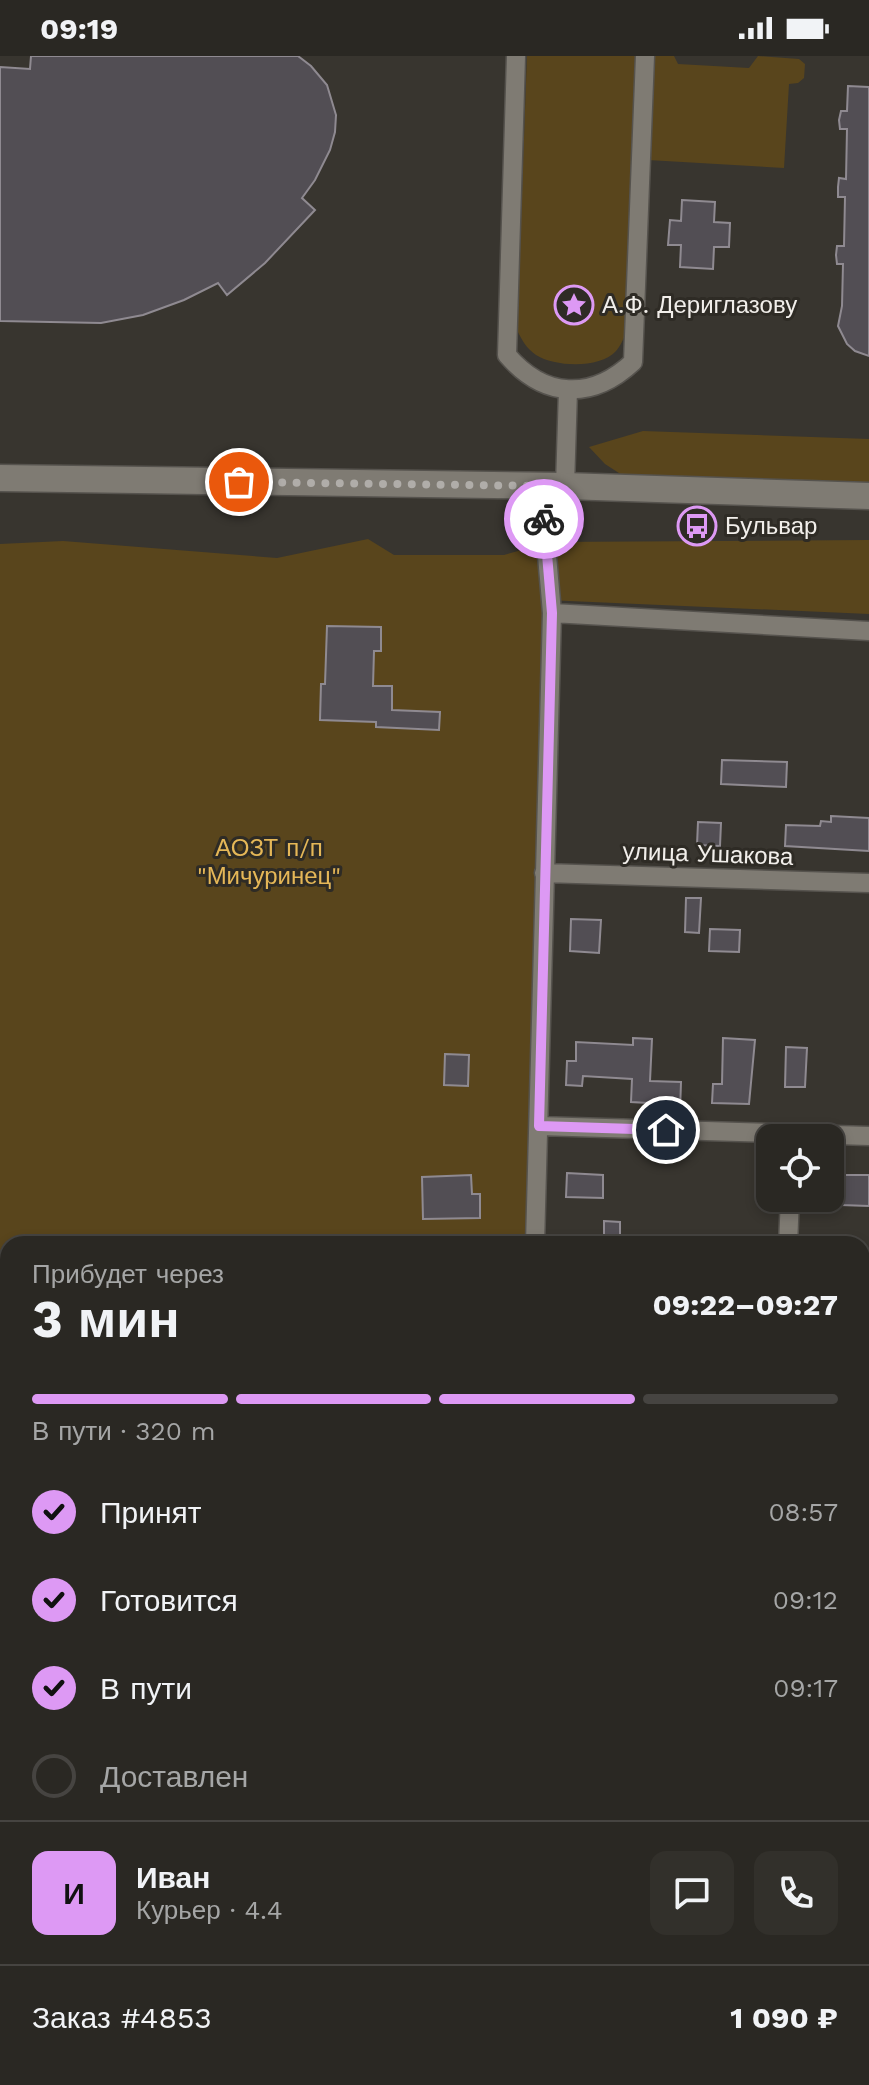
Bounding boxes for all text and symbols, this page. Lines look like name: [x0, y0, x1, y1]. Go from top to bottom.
text: 09:19: [40, 11, 118, 46]
place icon: А.Ф. Дериглазову: [553, 284, 595, 326]
place label: А.Ф. Дериглазову: [602, 291, 797, 319]
pin: [205, 448, 273, 516]
icon: bag: [217, 460, 261, 504]
courier: [504, 479, 584, 559]
icon: bike: [522, 497, 566, 541]
bus stop icon: Бульвар: [676, 505, 718, 547]
place label: Бульвар: [725, 512, 817, 540]
park label: АОЗТ п/п "Мичуринец": [197, 834, 341, 890]
street label: улица Ушакова: [622, 837, 795, 871]
pin: [632, 1096, 700, 1164]
icon: home: [644, 1108, 688, 1152]
map controls: [756, 1124, 844, 1212]
button: locate: [756, 1124, 844, 1212]
text: Прибудет через: [32, 1259, 224, 1289]
text: 09:22–09:27: [652, 1287, 838, 1322]
text: 3 мин: [32, 1289, 180, 1350]
text: В пути · 320 m: [32, 1416, 215, 1446]
icon: check: [32, 1490, 76, 1534]
text: Принят: [100, 1495, 202, 1530]
text: 08:57: [768, 1497, 838, 1527]
icon: check: [32, 1578, 76, 1622]
text: Готовится: [100, 1583, 238, 1618]
text: 09:12: [773, 1585, 838, 1615]
icon: check: [32, 1666, 76, 1710]
text: В пути: [100, 1671, 192, 1706]
text: 09:17: [773, 1673, 838, 1703]
text: Доставлен: [100, 1759, 248, 1794]
button: chat: [650, 1851, 734, 1935]
button: phone: [754, 1851, 838, 1935]
text: Иван: [136, 1860, 210, 1895]
text: И: [63, 1876, 85, 1911]
text: Курьер · 4.4: [136, 1895, 283, 1925]
text: Заказ #4853: [32, 2000, 212, 2035]
text: 1 090 ₽: [730, 2000, 838, 2035]

